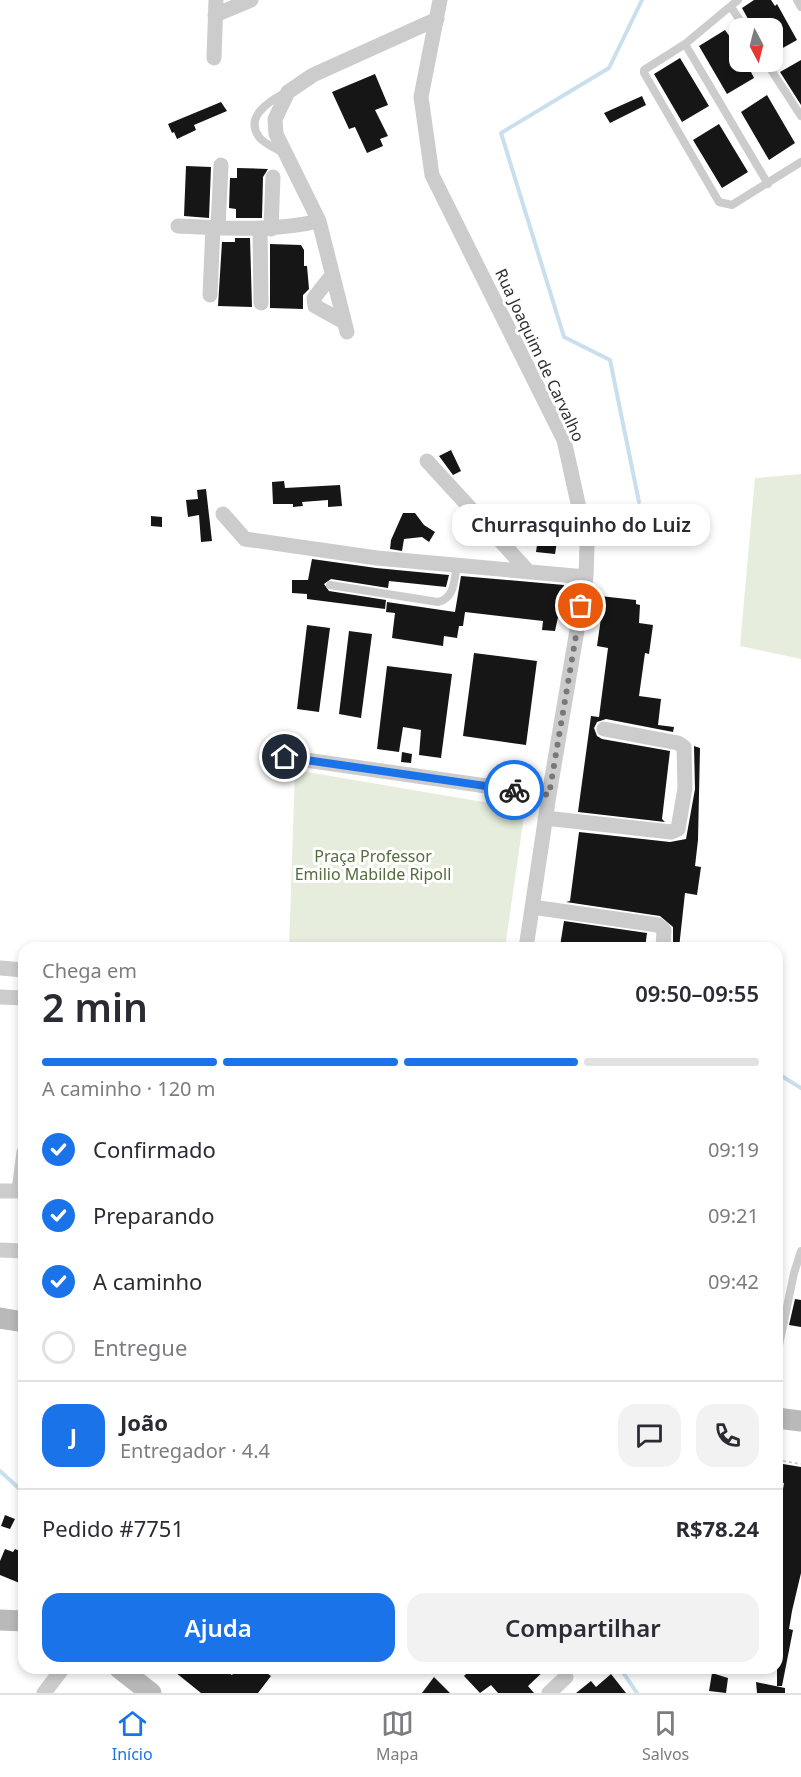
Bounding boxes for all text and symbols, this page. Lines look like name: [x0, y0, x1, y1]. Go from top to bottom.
north arrow: [729, 18, 783, 72]
map controls: [729, 18, 783, 72]
street label: Rua Joaquim de Carvalho: [490, 265, 590, 445]
callout: Churrasquinho do Luiz: [452, 504, 710, 546]
text: Churrasquinho do Luiz: [471, 511, 691, 538]
pin: [555, 580, 606, 631]
icon: bag: [564, 589, 597, 622]
pin: [259, 731, 310, 782]
icon: home: [268, 740, 301, 773]
courier: [484, 760, 544, 820]
icon: bike: [498, 774, 531, 807]
park label: Praça Professor Emilio Mabilde Ripoll: [295, 845, 451, 885]
text: Chega em: [42, 957, 137, 984]
text: 09:50–09:55: [635, 978, 759, 1008]
text: 2 min: [42, 980, 148, 1033]
text: A caminho · 120 m: [42, 1075, 215, 1102]
icon: check: [42, 1133, 75, 1166]
text: Confirmado: [93, 1134, 216, 1164]
text: 09:19: [708, 1136, 759, 1163]
icon: check: [42, 1199, 75, 1232]
text: Preparando: [93, 1200, 215, 1230]
text: 09:21: [708, 1202, 759, 1229]
icon: check: [42, 1265, 75, 1298]
text: A caminho: [93, 1266, 202, 1296]
text: 09:42: [708, 1268, 759, 1295]
text: Entregue: [93, 1332, 187, 1362]
button: chat: [618, 1404, 681, 1467]
button: phone: [696, 1404, 759, 1467]
text: João: [120, 1407, 168, 1437]
text: J: [70, 1420, 77, 1450]
text: Entregador · 4.4: [120, 1437, 270, 1464]
text: Pedido #7751: [42, 1513, 184, 1543]
text: R$78.24: [675, 1513, 759, 1543]
button: Ajuda: [42, 1593, 395, 1662]
button: Compartilhar: [407, 1593, 759, 1662]
tab: Início: [112, 1707, 153, 1765]
tab: Mapa: [376, 1707, 418, 1765]
tab: Salvos: [642, 1707, 689, 1765]

